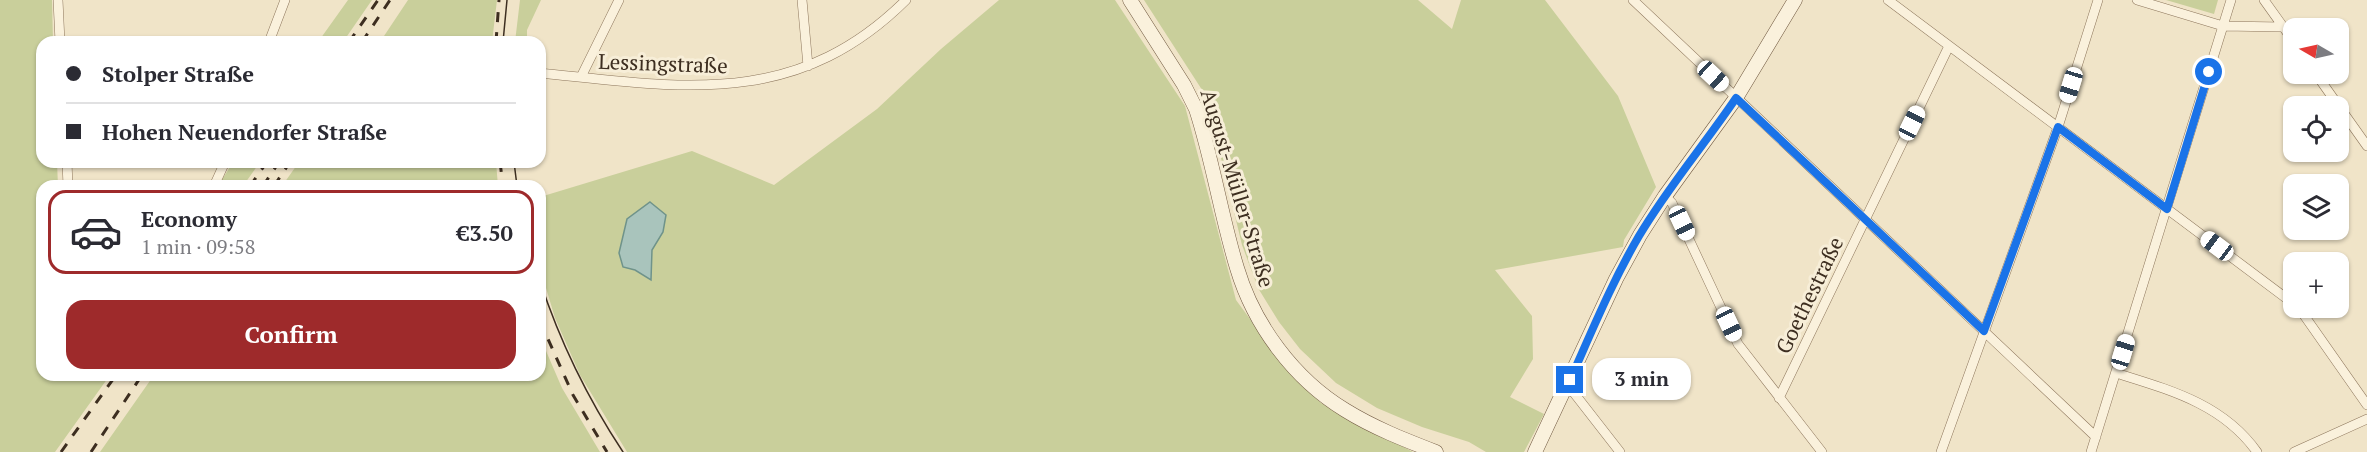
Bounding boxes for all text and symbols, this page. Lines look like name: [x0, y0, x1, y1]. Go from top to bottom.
north arrow: [2283, 18, 2349, 84]
map controls: [2283, 18, 2349, 318]
street label: Lessingstraße: [598, 47, 728, 79]
car: [1694, 57, 1732, 95]
route start: [2195, 58, 2222, 85]
text: Stolper Straße: [102, 59, 254, 88]
car: [2057, 65, 2085, 105]
street label: August-Müller-Straße: [1195, 86, 1281, 290]
button: locate: [2283, 96, 2349, 162]
car: [1896, 103, 1928, 143]
text: Hohen Neuendorfer Straße: [102, 117, 387, 146]
button: layers: [2283, 174, 2349, 240]
car: [1666, 203, 1698, 243]
text: Economy: [141, 204, 237, 233]
icon: car: [69, 205, 123, 259]
text: €3.50: [457, 218, 513, 247]
car: [2197, 228, 2237, 264]
street label: Goethestraße: [1769, 232, 1849, 358]
text: 1 min · 09:58: [141, 233, 255, 260]
button: +: [2283, 252, 2349, 318]
button: Confirm: [66, 300, 516, 369]
car: [1713, 304, 1745, 344]
car: [2109, 332, 2137, 372]
callout: 3 min: [1591, 359, 1690, 401]
text: 3 min: [1614, 365, 1669, 392]
route end: [1556, 366, 1583, 393]

